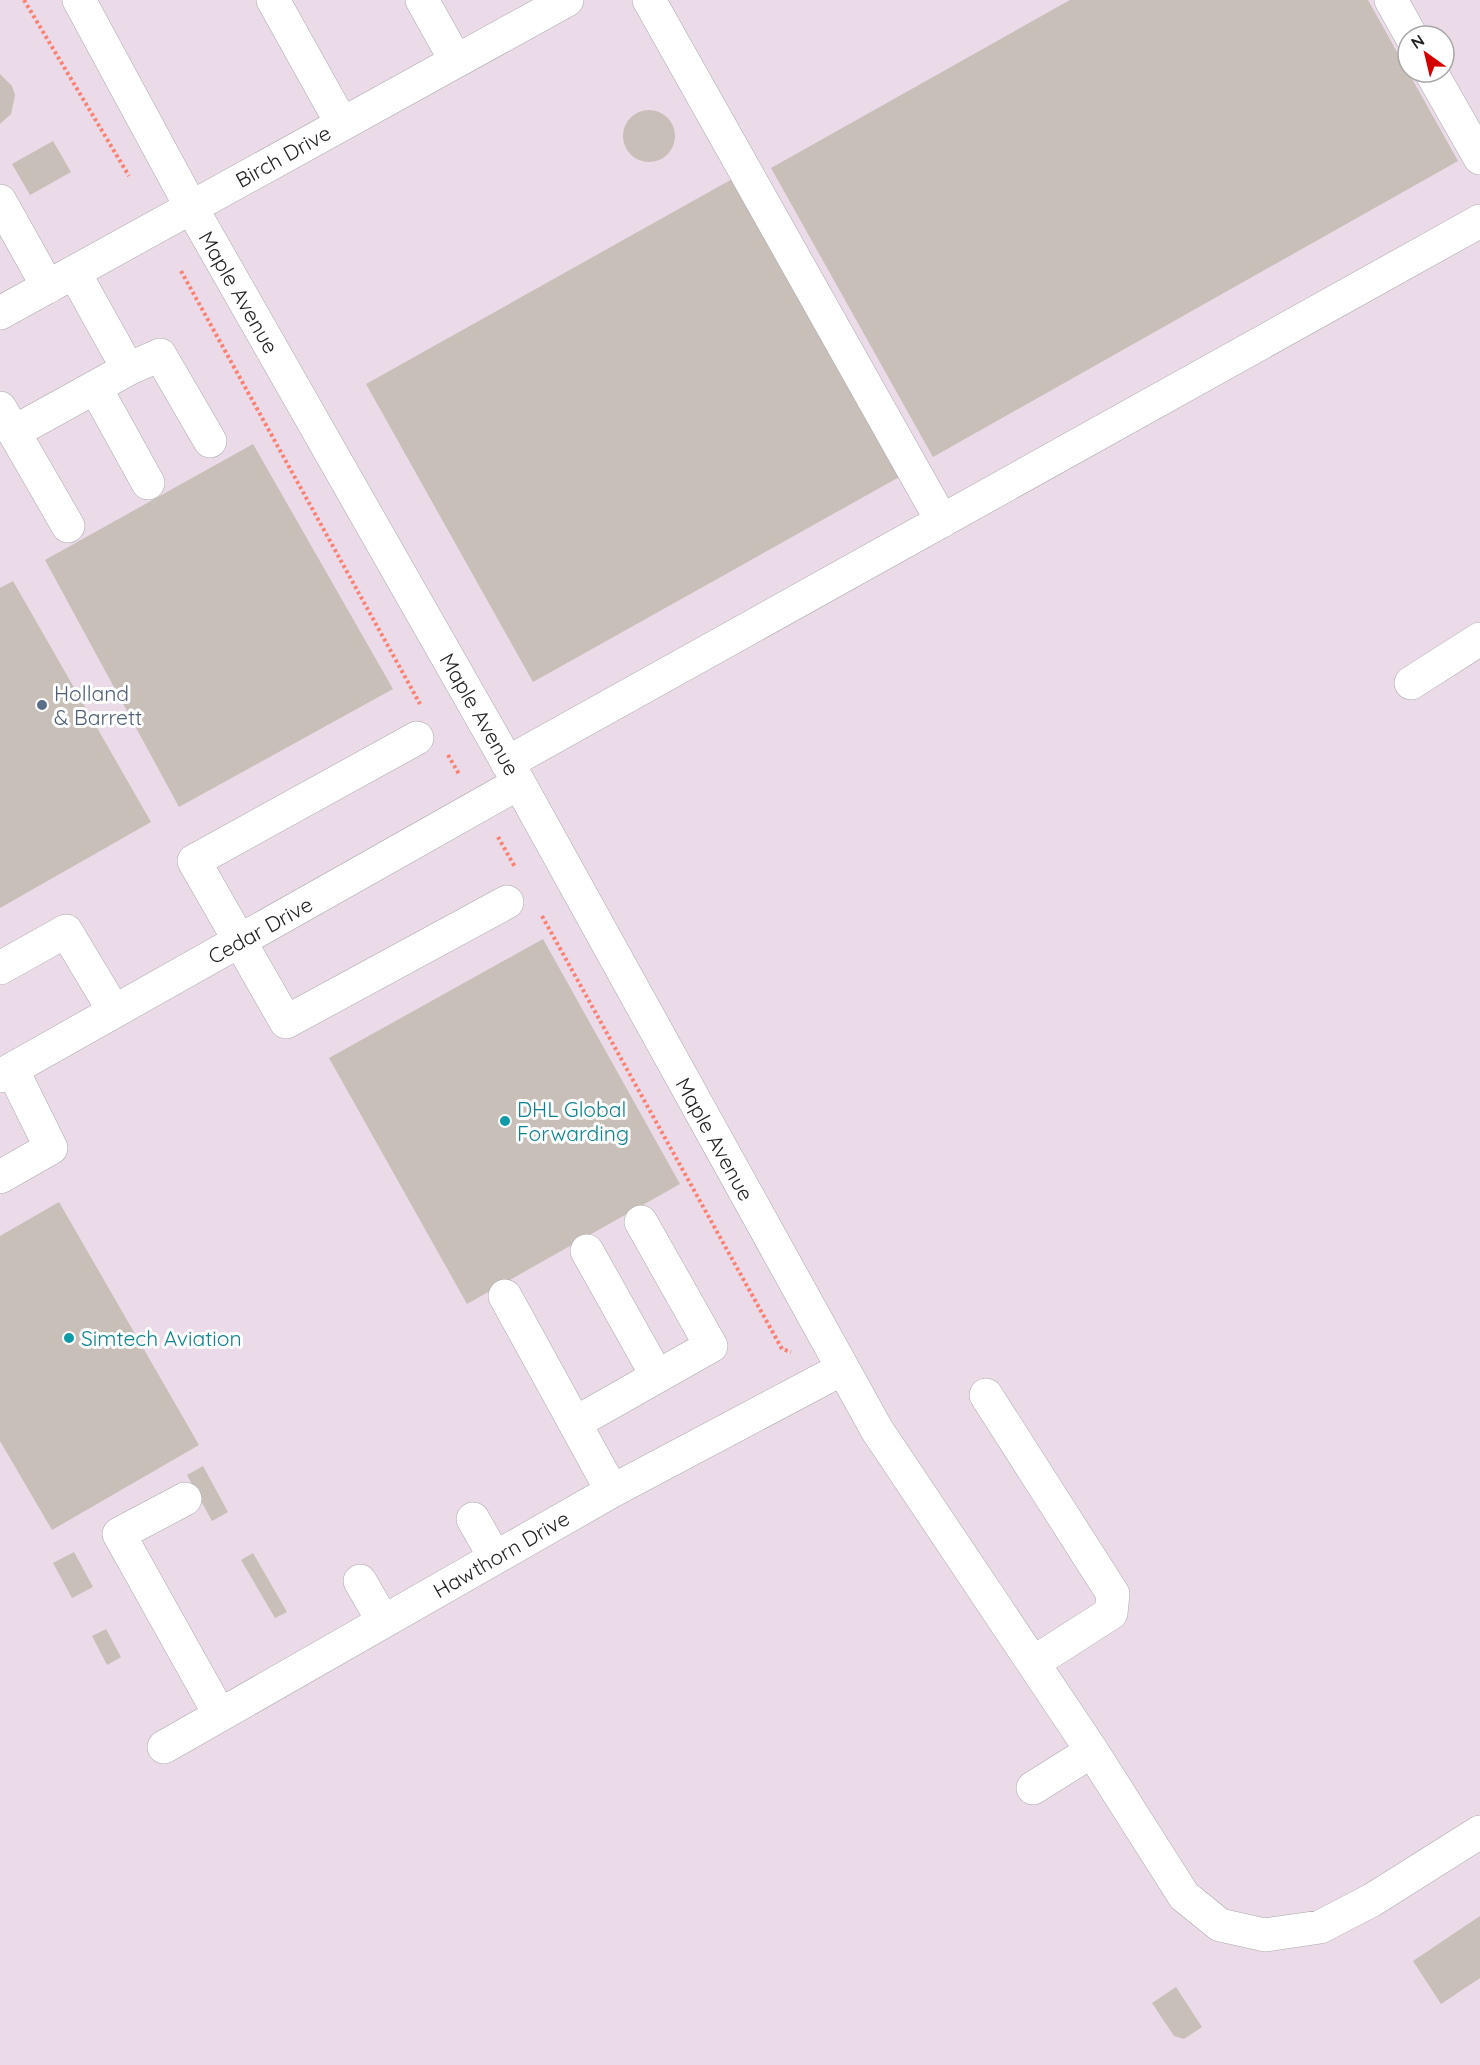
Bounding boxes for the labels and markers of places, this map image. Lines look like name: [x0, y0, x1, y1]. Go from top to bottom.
place label: Holland & Barrett: [54, 680, 142, 730]
marker: Holland & Barrett: [35, 698, 49, 712]
place label: DHL Global Forwarding: [517, 1096, 629, 1146]
marker: DHL Global Forwarding: [498, 1114, 512, 1128]
place label: Simtech Aviation: [81, 1325, 242, 1351]
marker: Simtech Aviation: [62, 1331, 76, 1345]

